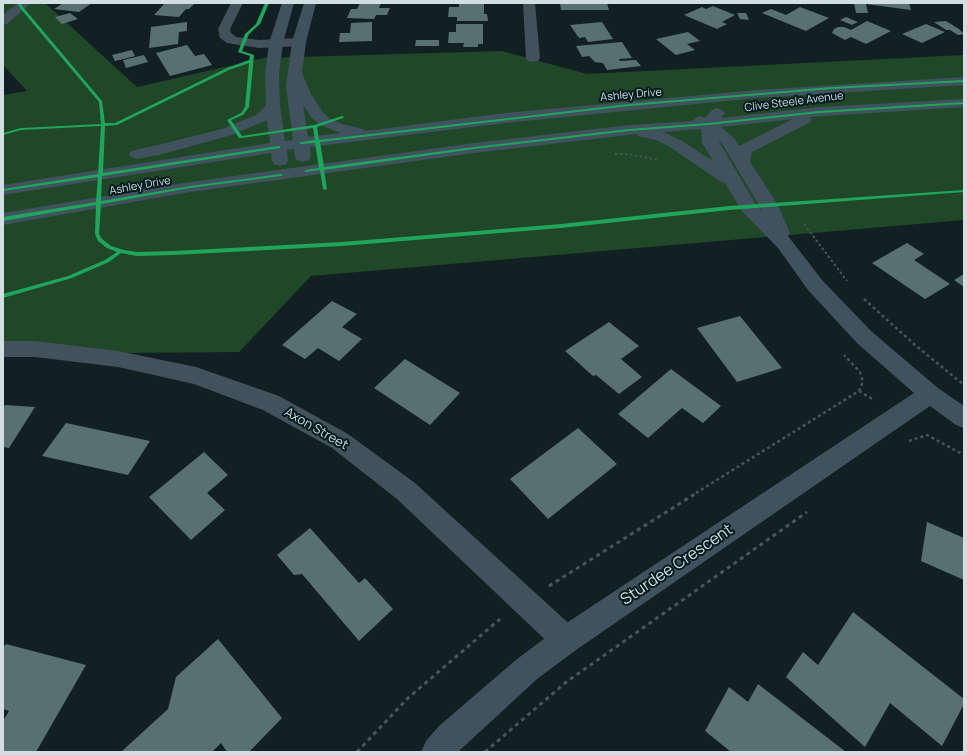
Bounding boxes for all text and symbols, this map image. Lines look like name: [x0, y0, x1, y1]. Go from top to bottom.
street label: Ashley Drive: [600, 86, 662, 104]
street label: Clive Steele Avenue: [744, 89, 844, 115]
street label: Ashley Drive: [108, 174, 172, 198]
street label: Axon Street: [281, 404, 351, 454]
street label: Sturdee Crescent: [617, 520, 737, 610]

